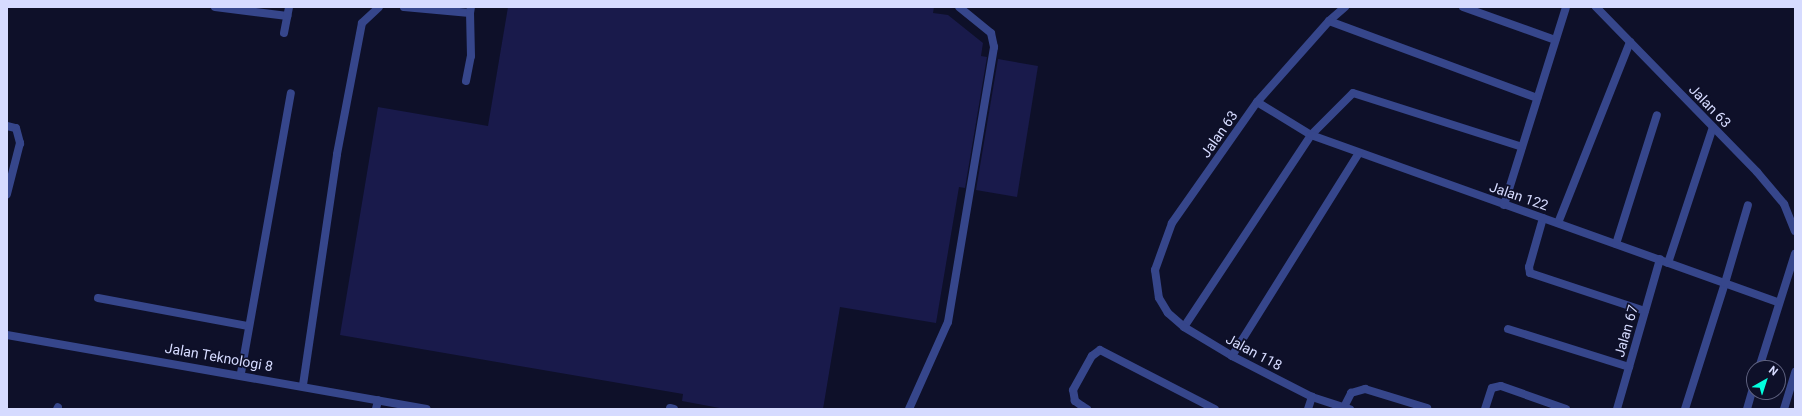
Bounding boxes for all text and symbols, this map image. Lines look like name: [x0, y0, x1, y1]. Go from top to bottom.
street label: Jalan 63: [1685, 81, 1735, 131]
street label: Jalan 63: [1197, 107, 1241, 161]
street label: Jalan 122: [1487, 178, 1551, 214]
street label: Jalan 67: [1611, 303, 1641, 359]
street label: Jalan 118: [1223, 330, 1285, 374]
street label: Jalan Teknologi 8: [164, 339, 274, 375]
north arrow: [1746, 360, 1786, 400]
text: N: [1766, 364, 1780, 379]

